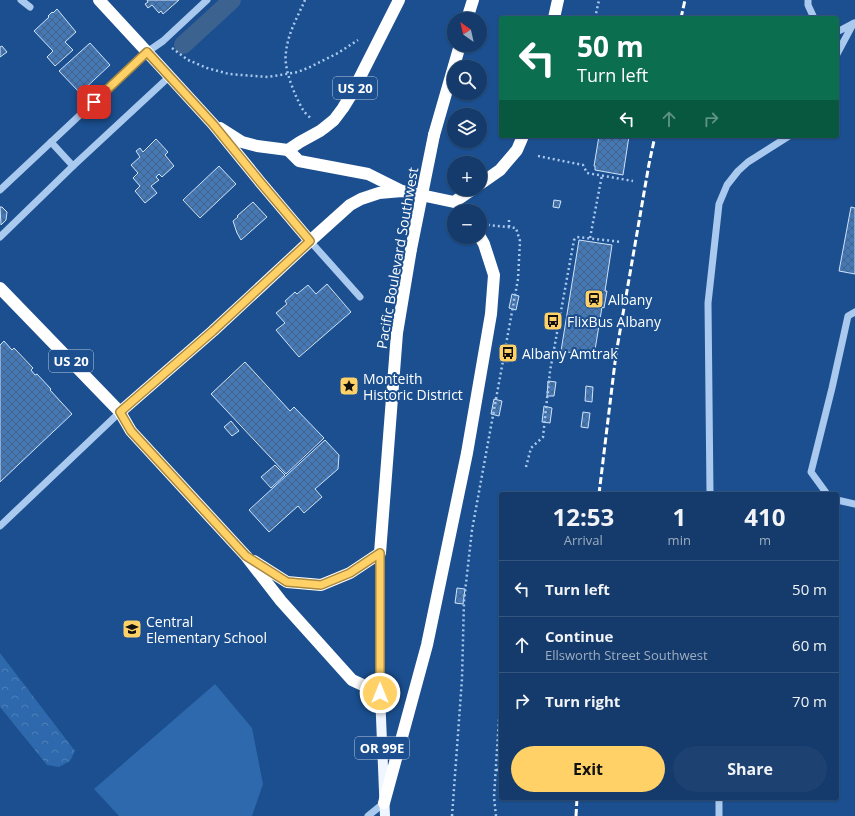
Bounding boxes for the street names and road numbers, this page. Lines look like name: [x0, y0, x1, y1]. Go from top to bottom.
road number: US 20: [333, 77, 377, 99]
street label: Pacific Boulevard Southwest: [372, 166, 422, 350]
road number: US 20: [49, 350, 93, 372]
road number: OR 99E: [355, 737, 409, 759]

